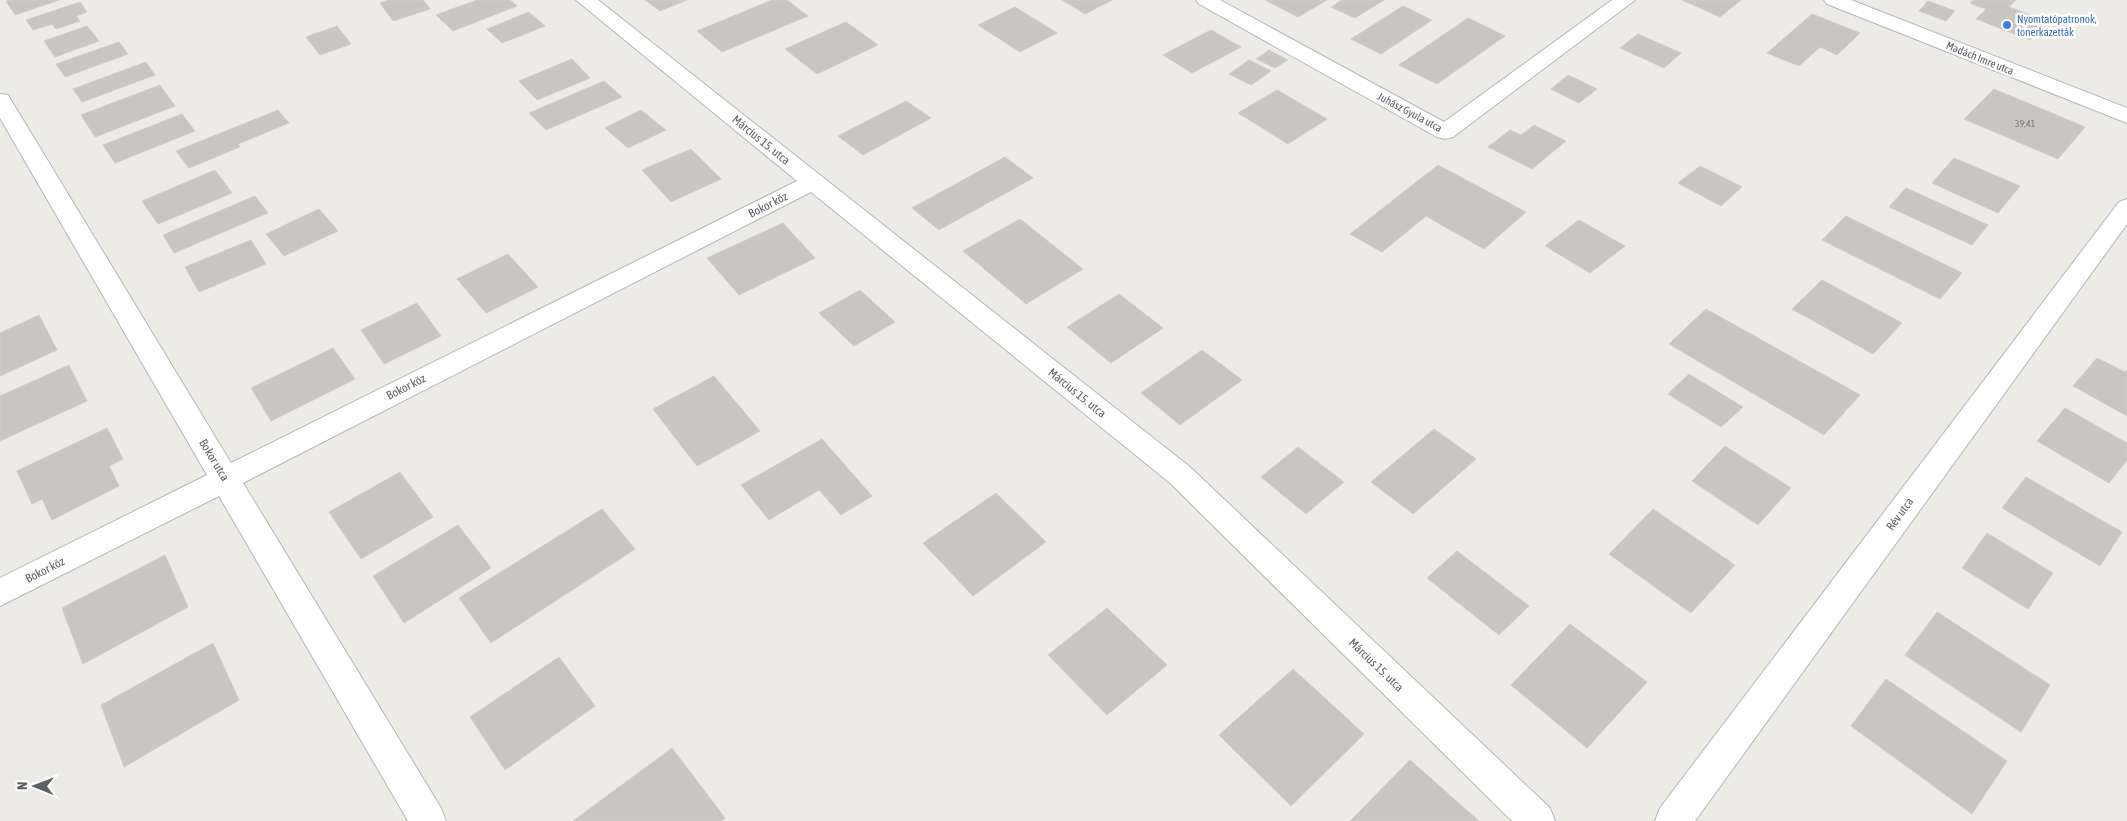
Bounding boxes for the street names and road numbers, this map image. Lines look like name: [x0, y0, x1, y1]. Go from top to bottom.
street label: Madách Imre utca: [1944, 39, 2016, 77]
street label: Juhász Gyula utca: [1376, 90, 1444, 134]
street label: Március 15. utca: [729, 112, 793, 168]
street label: Bokor köz: [746, 189, 791, 221]
street label: Március 15. utca: [1045, 365, 1109, 421]
street label: Bokor köz: [384, 371, 429, 403]
street label: Bokor utca: [196, 437, 232, 483]
street label: Rév utca: [1883, 495, 1917, 533]
street label: Bokor köz: [23, 554, 68, 586]
street label: Március 15. utca: [1346, 636, 1406, 694]

